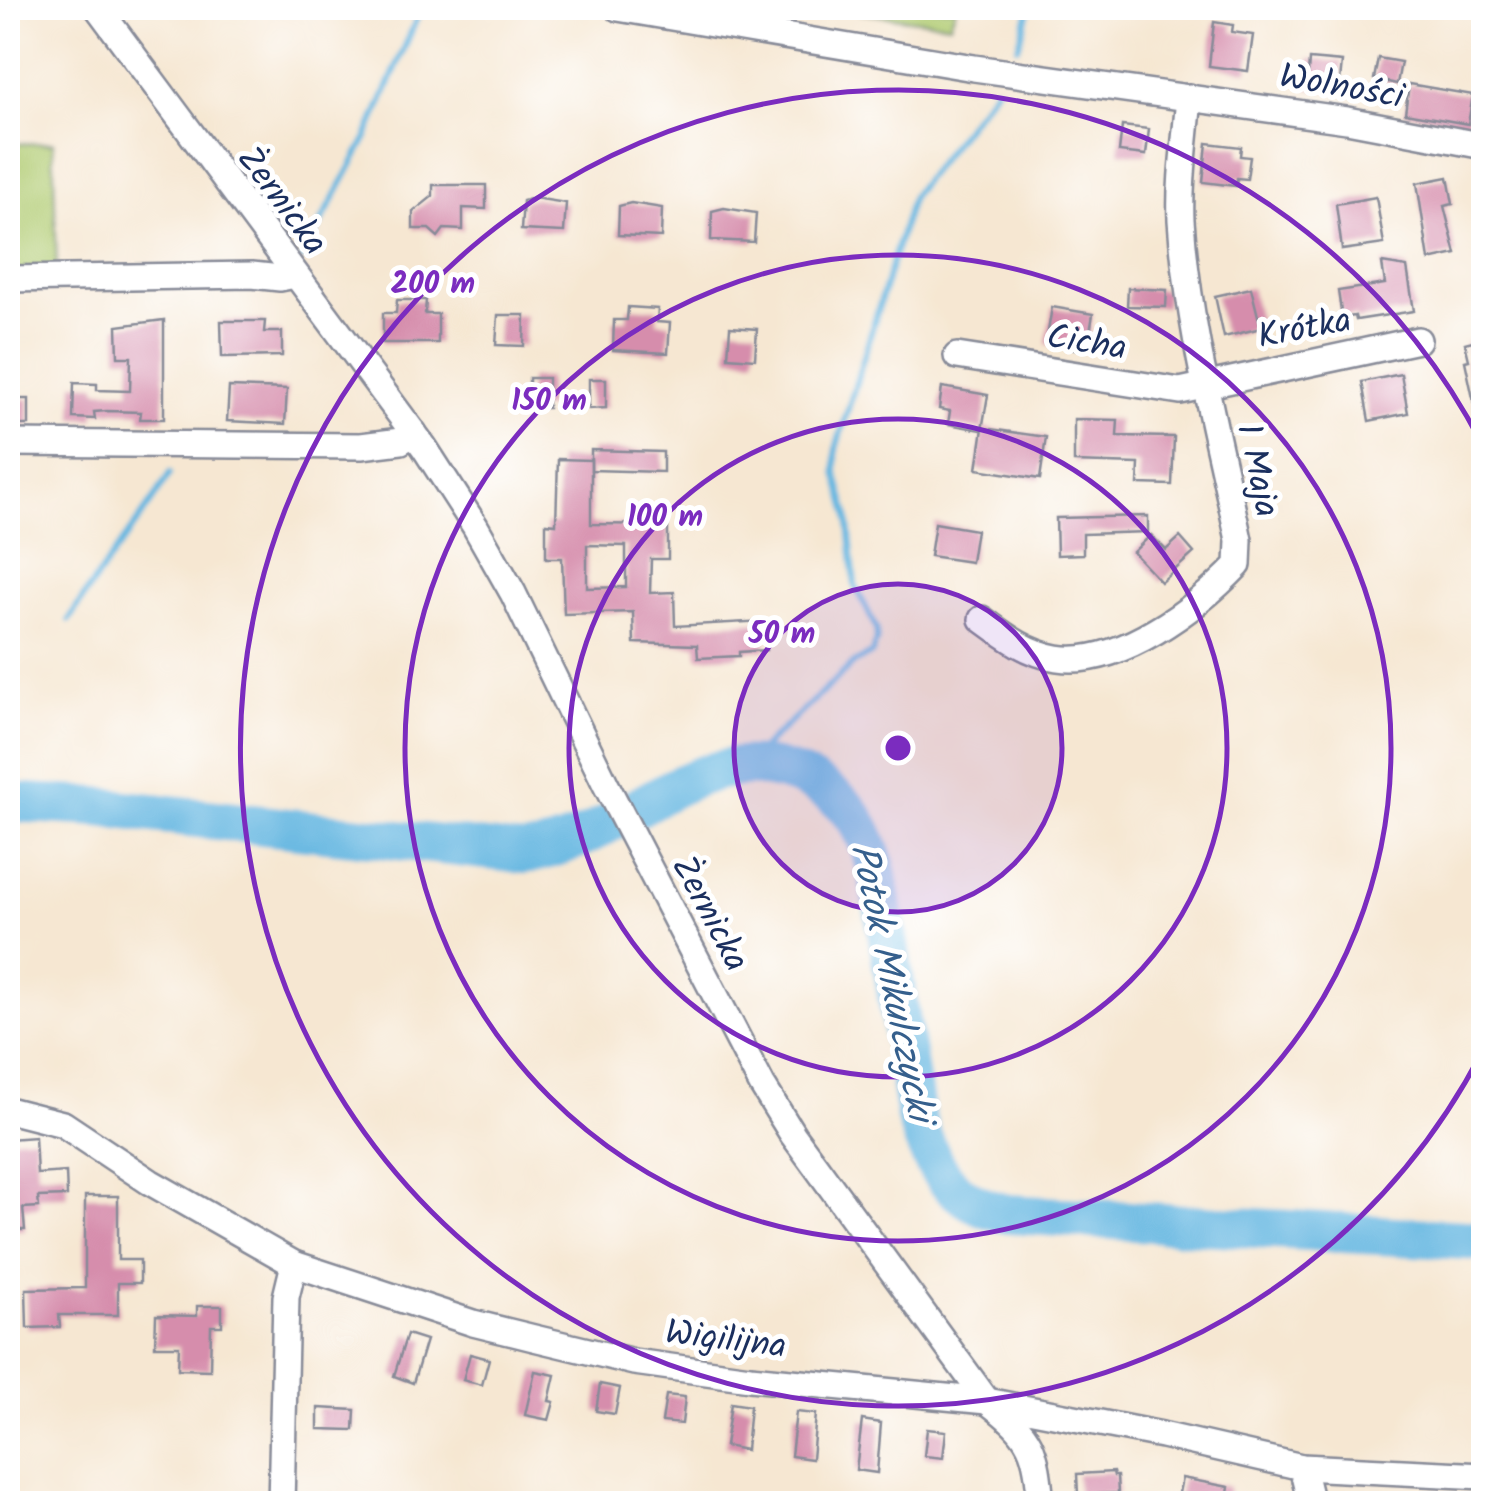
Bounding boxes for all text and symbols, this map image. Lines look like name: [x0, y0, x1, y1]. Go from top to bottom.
street label: Wolności: [1275, 50, 1410, 127]
street label: Żernicka: [221, 135, 340, 268]
text: 200 m: [391, 261, 475, 309]
street label: Krótka: [1253, 293, 1356, 366]
street label: Cicha: [1043, 310, 1130, 378]
text: 150 m: [511, 378, 587, 426]
street label: 1 Maja: [1219, 419, 1293, 523]
text: 100 m: [627, 494, 703, 542]
text: 50 m: [748, 611, 815, 659]
centre of rings: [880, 730, 916, 766]
water label: Potok Mikulczycki: [831, 838, 950, 1135]
street label: Żernicka: [654, 846, 762, 982]
street label: Wigilijna: [662, 1306, 789, 1376]

